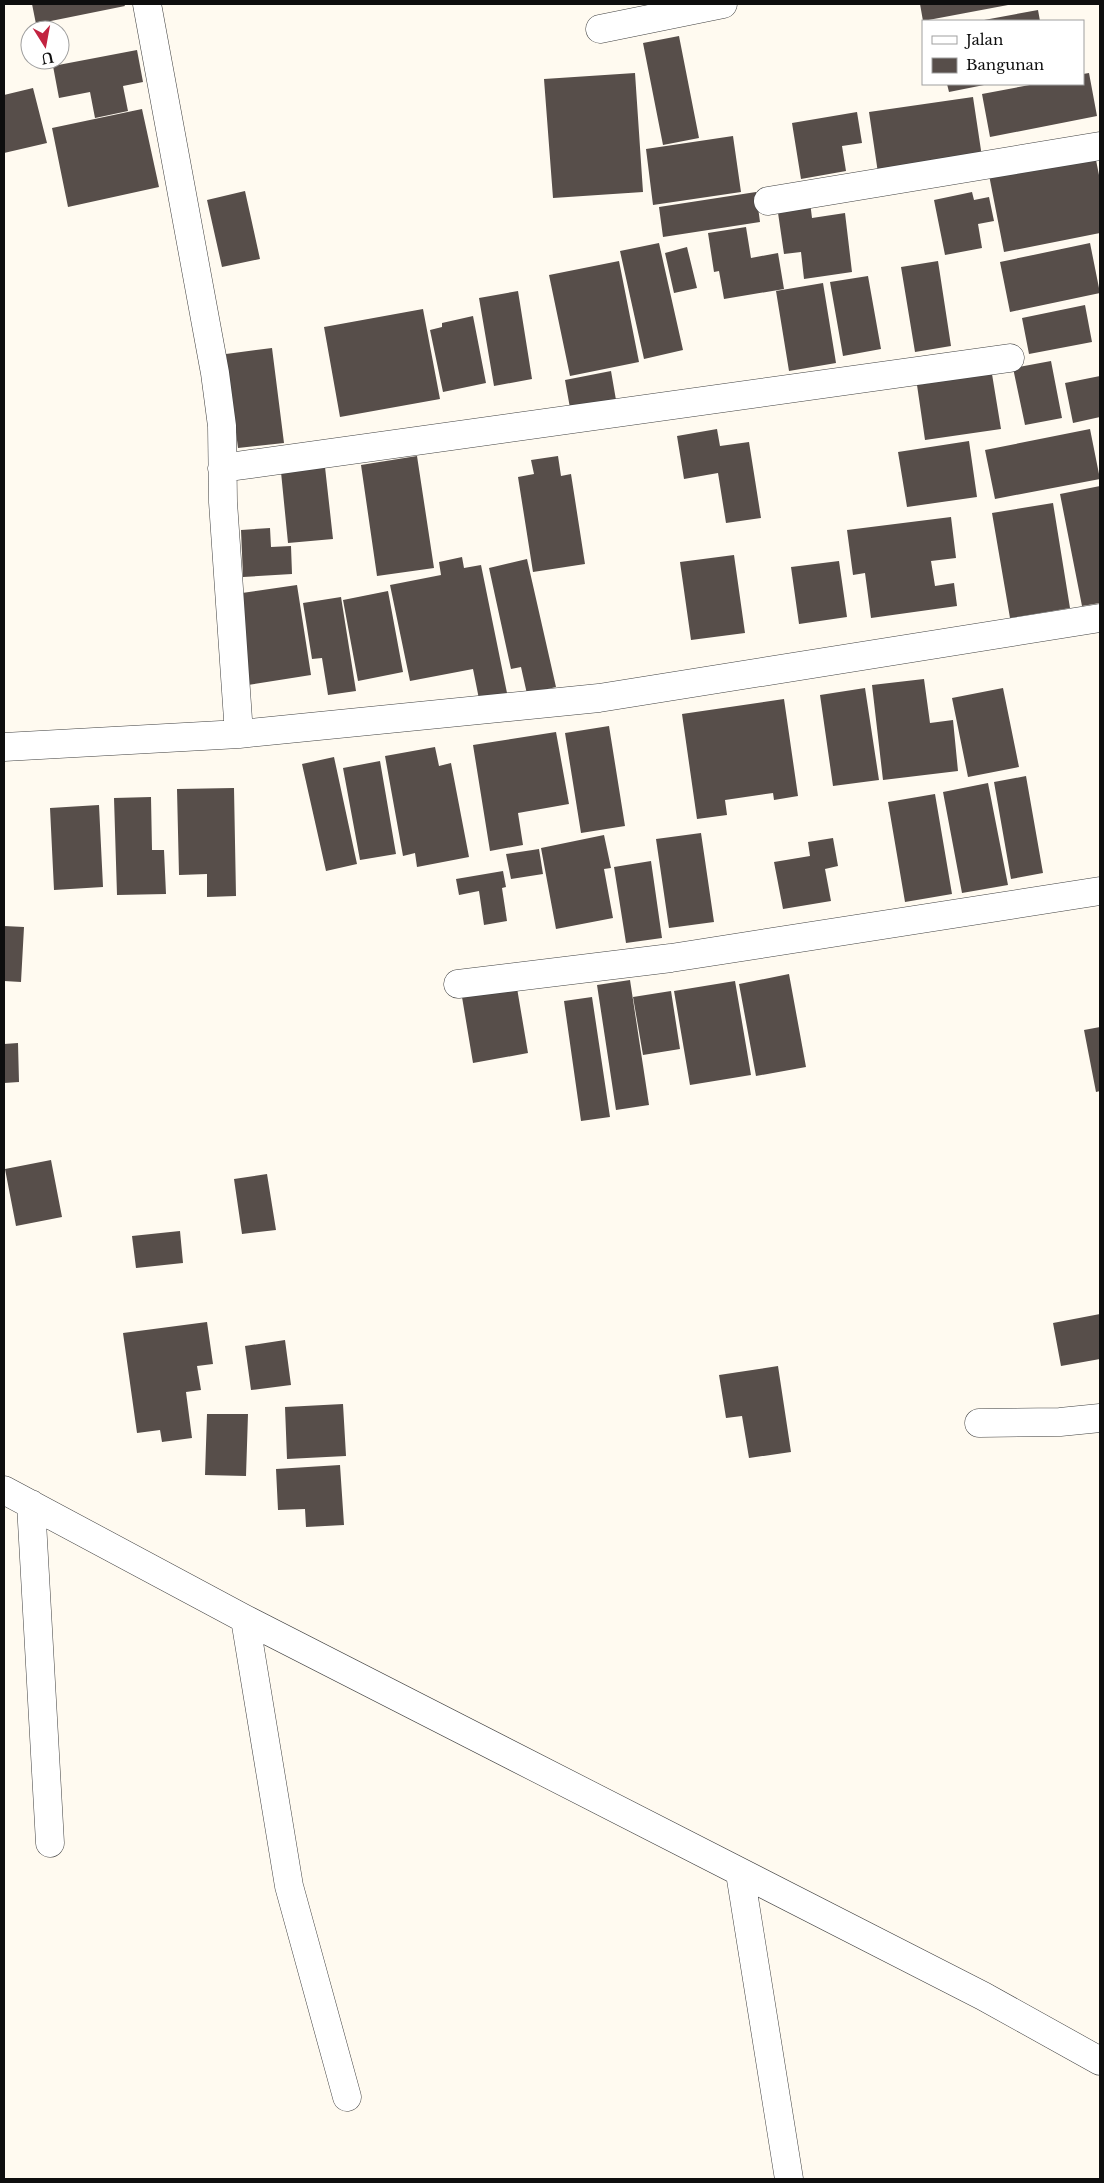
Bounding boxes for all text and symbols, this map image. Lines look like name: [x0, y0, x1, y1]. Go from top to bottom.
north arrow: [20, 20, 70, 70]
legend: [922, 20, 1084, 85]
text: Jalan: [964, 30, 1003, 49]
text: U: [39, 48, 55, 68]
text: Bangunan: [966, 55, 1044, 74]

